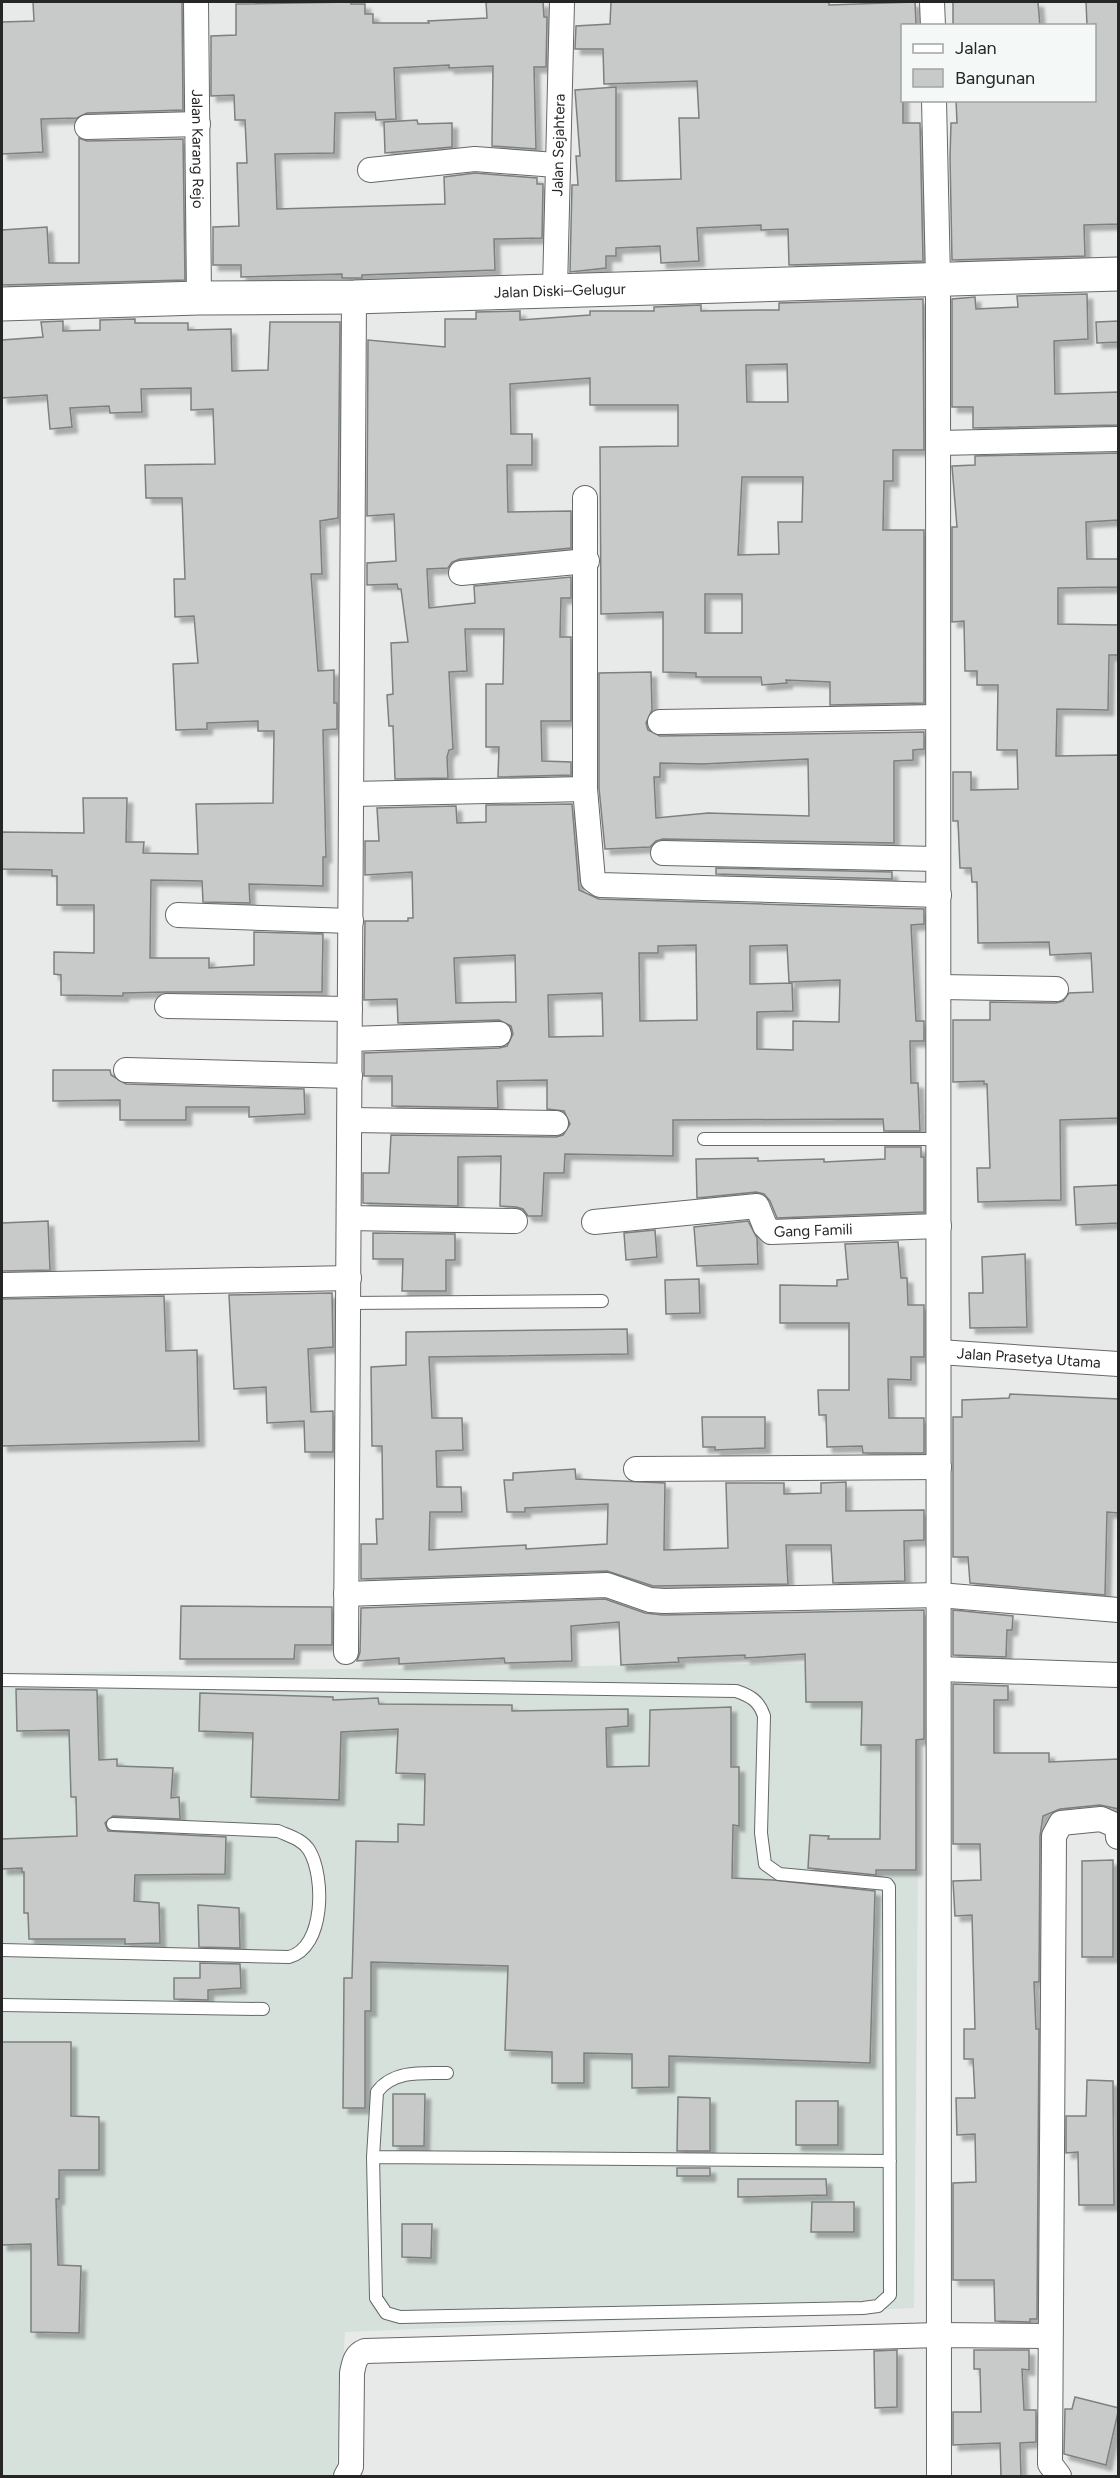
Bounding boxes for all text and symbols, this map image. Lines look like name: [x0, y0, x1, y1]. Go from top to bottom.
legend: [901, 24, 1096, 102]
text: Jalan: [955, 37, 997, 59]
text: Bangunan: [955, 67, 1035, 89]
street label: Jalan Karang Rejo: [188, 89, 207, 209]
street label: Jalan Sejahtera: [548, 94, 569, 197]
street label: Jalan Diski–Gelugur: [494, 280, 626, 302]
street label: Gang Famili: [774, 1220, 853, 1241]
street label: Jalan Prasetya Utama: [956, 1344, 1101, 1372]

